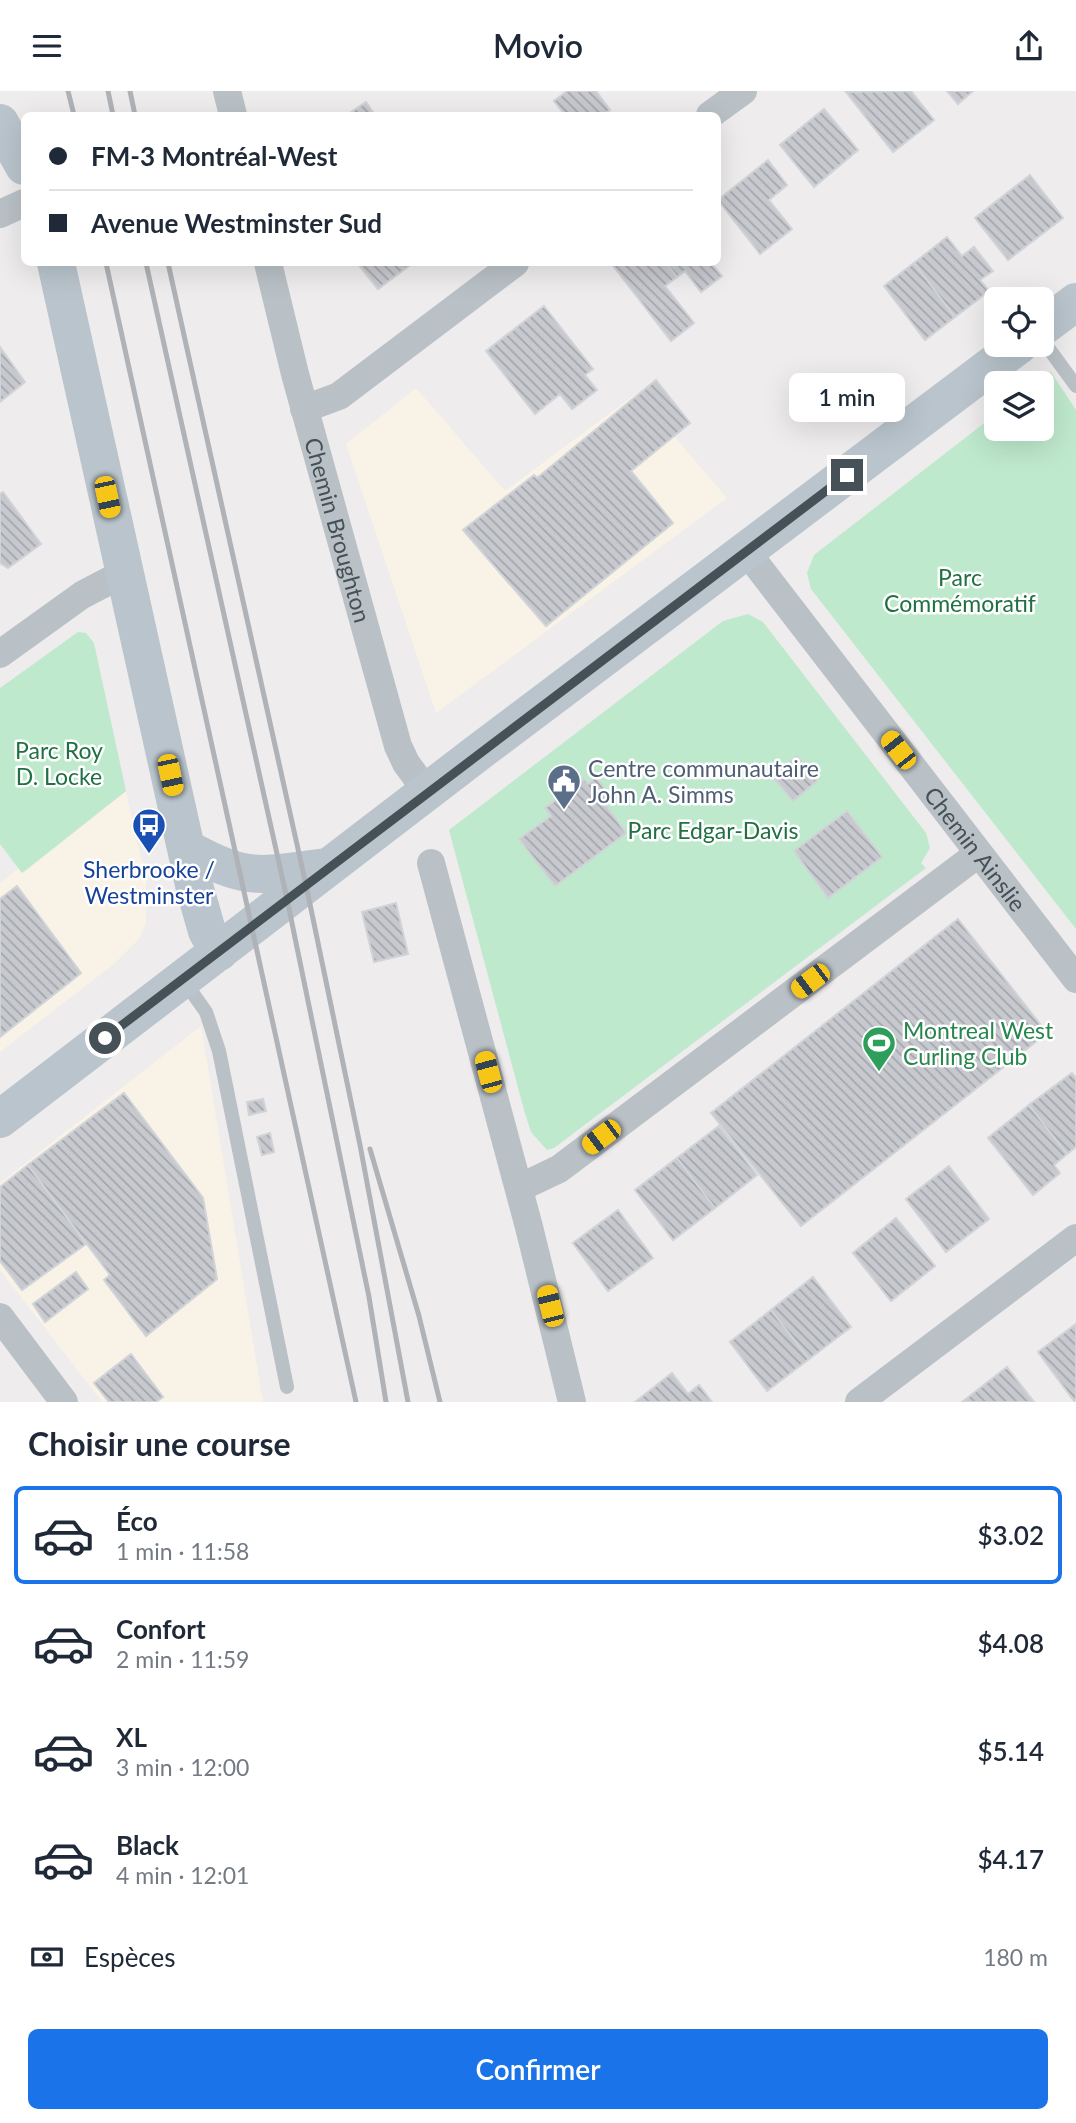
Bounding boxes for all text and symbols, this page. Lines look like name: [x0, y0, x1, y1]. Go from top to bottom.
text: Movio: [493, 26, 583, 65]
icon: menu: [28, 27, 66, 65]
icon: share: [1010, 27, 1048, 65]
text: FM-3 Montréal-West: [91, 140, 337, 172]
text: Avenue Westminster Sud: [91, 207, 382, 239]
map controls: [984, 287, 1054, 441]
button: locate: [984, 287, 1054, 357]
button: layers: [984, 371, 1054, 441]
callout: 1 min: [789, 373, 905, 423]
text: 1 min: [819, 383, 875, 411]
street label: Chemin Broughton: [299, 434, 377, 626]
route end: [831, 459, 863, 491]
car: [93, 474, 122, 520]
park label: Parc Commémoratif: [884, 563, 1036, 617]
car: [877, 727, 920, 773]
park label: Parc Roy D. Locke: [15, 736, 103, 790]
car: [156, 752, 185, 798]
place label: Centre communautaire John A. Simms: [588, 754, 819, 808]
public building icon: Centre communautaire John A. Simms: [545, 762, 583, 811]
street label: Chemin Ainslie: [919, 781, 1032, 917]
bus stop icon: Sherbrooke / Westminster: [130, 806, 168, 855]
park label: Parc Edgar-Davis: [628, 816, 798, 844]
place label: Sherbrooke / Westminster: [83, 855, 215, 909]
car: [787, 960, 834, 1002]
place label: Montreal West Curling Club: [903, 1016, 1054, 1070]
route start: [89, 1022, 121, 1054]
sports icon: Montreal West Curling Club: [860, 1024, 898, 1073]
car: [473, 1049, 504, 1095]
car: [578, 1116, 625, 1158]
car: [535, 1283, 566, 1329]
text: Choisir une course: [28, 1424, 291, 1463]
icon: car: [32, 1504, 95, 1567]
text: Éco: [116, 1505, 158, 1537]
text: $3.02: [978, 1519, 1044, 1551]
text: 1 min · 11:58: [116, 1537, 249, 1565]
icon: car: [32, 1612, 95, 1675]
text: Confort: [116, 1613, 206, 1645]
text: $4.08: [978, 1627, 1044, 1659]
text: 2 min · 11:59: [116, 1645, 249, 1673]
icon: car: [32, 1720, 95, 1783]
text: XL: [116, 1721, 147, 1753]
text: $5.14: [978, 1735, 1044, 1767]
text: 3 min · 12:00: [116, 1753, 249, 1781]
icon: car: [32, 1828, 95, 1891]
text: Black: [116, 1829, 179, 1861]
text: $4.17: [978, 1843, 1044, 1875]
text: 4 min · 12:01: [116, 1861, 249, 1889]
icon: cash: [28, 1938, 66, 1976]
text: Espèces: [84, 1941, 176, 1973]
text: 180 m: [983, 1943, 1048, 1971]
button: Confirmer: [28, 2029, 1048, 2109]

